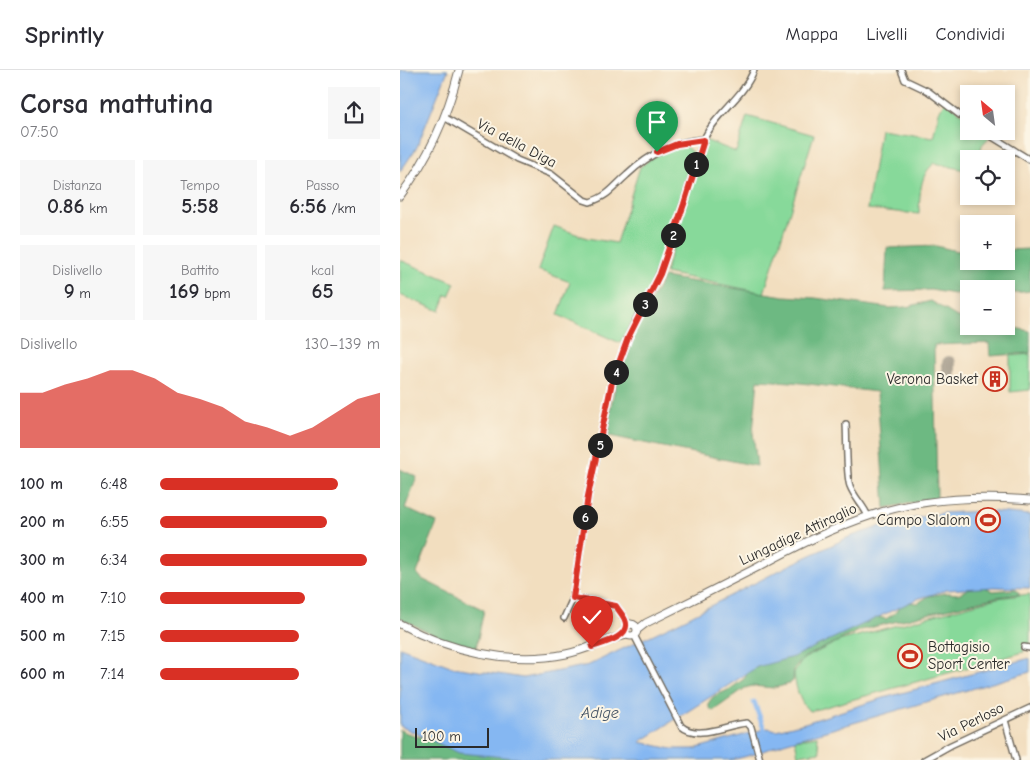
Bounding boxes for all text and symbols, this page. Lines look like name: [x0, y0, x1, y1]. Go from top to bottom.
text: Sprintly: [25, 21, 104, 49]
text: Mappa: [786, 24, 838, 45]
text: Livelli: [866, 24, 908, 45]
text: Condividi: [936, 24, 1005, 45]
north arrow: [960, 85, 1015, 140]
map controls: [960, 85, 1015, 335]
button: share: [328, 87, 380, 139]
text: Corsa mattutina: [20, 88, 213, 120]
pin: [636, 101, 678, 152]
icon: arrive: [643, 108, 671, 136]
street label: Via della Diga: [474, 115, 560, 171]
text: 07:50: [20, 123, 59, 141]
button: locate: [960, 150, 1015, 205]
pin: 1: [684, 152, 708, 176]
text: 1: [694, 156, 699, 173]
text: Distanza: [53, 177, 102, 194]
text: Tempo: [180, 177, 220, 194]
text: Passo: [306, 177, 339, 194]
text: 0.86: [47, 194, 85, 218]
text: 5:58: [181, 194, 219, 218]
text: 6:56: [289, 194, 327, 218]
text: km: [85, 200, 108, 217]
text: /km: [327, 200, 356, 217]
button: +: [960, 215, 1015, 270]
pin: 2: [660, 222, 686, 248]
text: 2: [670, 227, 677, 244]
text: Dislivello: [52, 262, 102, 279]
text: Battito: [181, 262, 219, 279]
text: kcal: [311, 262, 334, 279]
text: 9: [64, 279, 75, 303]
text: 169: [169, 279, 200, 303]
text: 65: [312, 279, 334, 303]
button: −: [960, 280, 1015, 335]
text: m: [75, 285, 91, 302]
text: bpm: [200, 285, 231, 302]
pin: 3: [632, 292, 658, 316]
text: 3: [642, 296, 649, 313]
text: Dislivello: [20, 335, 77, 353]
text: 130–139 m: [305, 335, 380, 353]
pin: 4: [604, 360, 628, 384]
text: 4: [613, 364, 620, 381]
building icon: Verona Basket: [982, 366, 1008, 392]
place label: Verona Basket: [887, 370, 979, 388]
pin: 5: [588, 432, 612, 458]
text: 5: [597, 437, 604, 454]
text: 100 m: [20, 475, 63, 493]
text: 6:48: [100, 475, 128, 493]
street label: Lungadige Attiraglio: [736, 499, 860, 569]
pin: 6: [572, 504, 598, 530]
sports icon: Campo Slalom: [975, 507, 1001, 533]
text: 6: [582, 509, 589, 526]
place label: Campo Slalom: [877, 511, 970, 529]
text: 200 m: [20, 513, 65, 531]
text: 6:55: [100, 513, 129, 531]
text: 300 m: [20, 551, 65, 569]
text: 6:34: [100, 551, 127, 569]
text: 400 m: [20, 589, 64, 607]
text: 7:10: [100, 589, 127, 607]
pin: [571, 596, 613, 647]
icon: check: [578, 603, 606, 631]
text: 500 m: [20, 627, 65, 645]
text: 7:15: [100, 627, 125, 645]
place label: Bottagisio Sport Center: [928, 638, 1010, 673]
sports icon: Bottagisio Sport Center: [897, 643, 923, 669]
text: 600 m: [20, 665, 65, 683]
text: 7:14: [100, 665, 125, 683]
street label: Via Perloso: [935, 698, 1007, 746]
water label: Adige: [580, 704, 619, 722]
scale bar: [415, 725, 489, 748]
text: 100 m: [422, 728, 461, 745]

